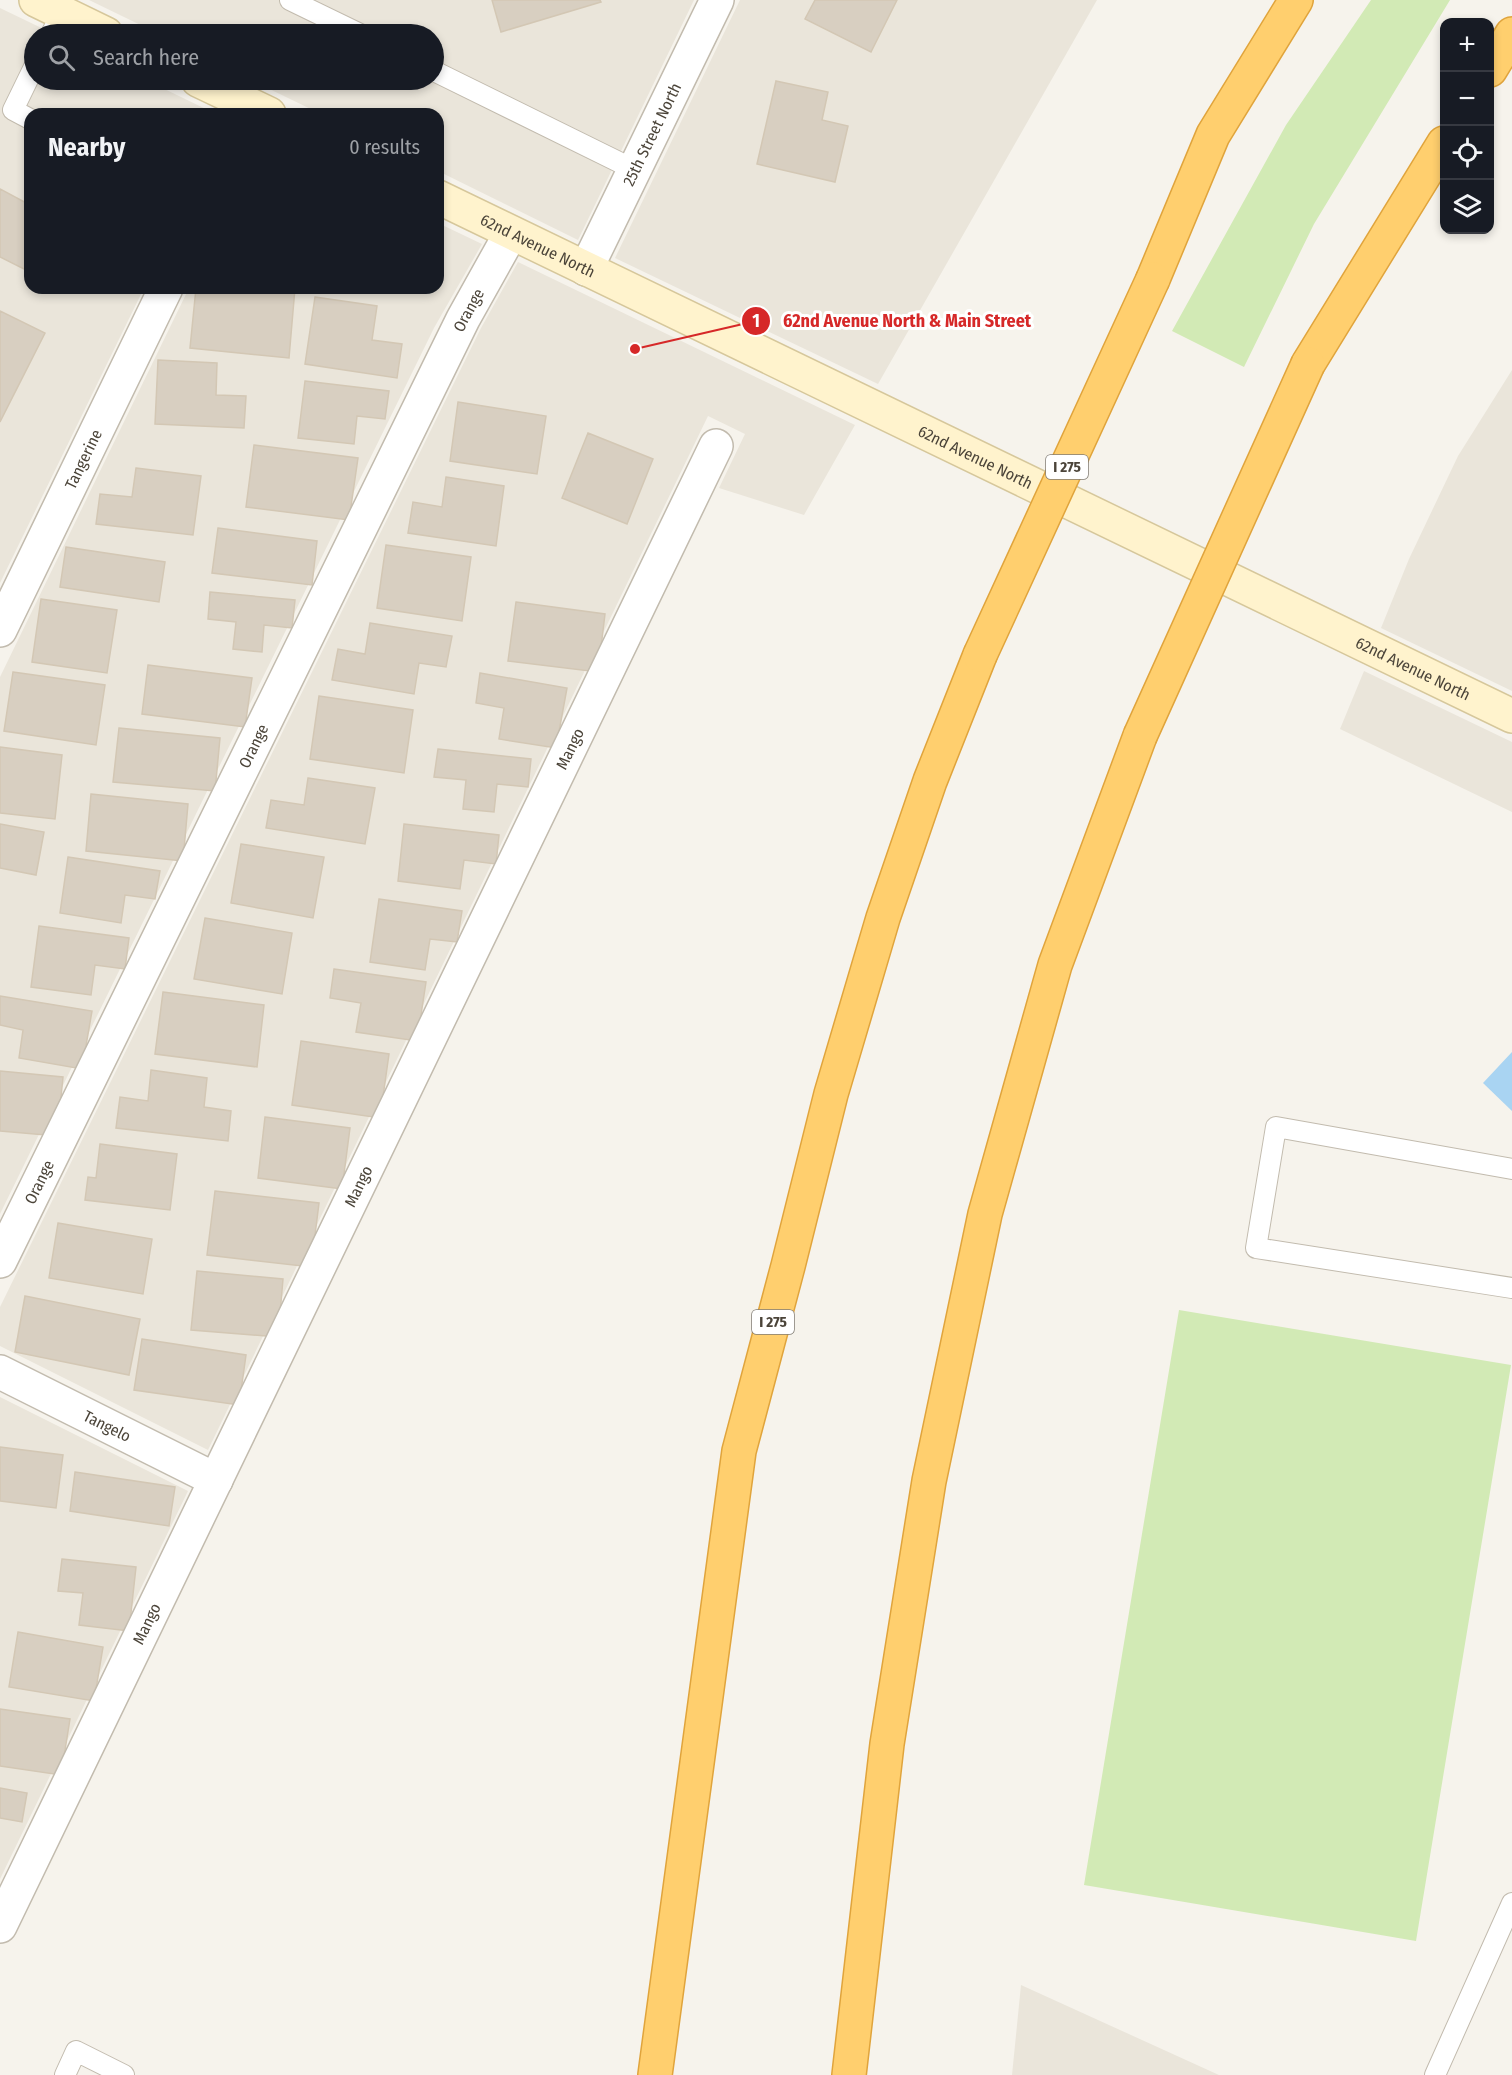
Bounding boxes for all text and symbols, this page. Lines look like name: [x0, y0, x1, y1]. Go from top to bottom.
map controls: [1440, 18, 1494, 234]
button: +: [1440, 18, 1494, 72]
search box: [24, 24, 444, 90]
icon: search: [45, 41, 78, 74]
text: Search here: [93, 44, 199, 71]
button: −: [1440, 72, 1494, 126]
street label: 25th Street North: [619, 80, 685, 189]
button: locate: [1440, 126, 1494, 180]
text: Nearby: [48, 132, 125, 163]
text: 0 results: [349, 135, 420, 159]
button: layers: [1440, 180, 1494, 234]
street label: 62nd Avenue North: [478, 210, 598, 281]
street label: Orange: [449, 285, 488, 335]
callout: 62nd Avenue North & Main Street: [741, 303, 1044, 339]
text: 1: [752, 310, 760, 332]
text: 62nd Avenue North & Main Street: [783, 310, 1032, 332]
street label: 62nd Avenue North: [915, 421, 1036, 492]
street label: Tangerine: [60, 426, 106, 492]
road number: I 275: [1046, 455, 1088, 479]
street label: 62nd Avenue North: [1353, 632, 1473, 704]
street label: Orange: [234, 721, 272, 771]
street label: Mango: [552, 725, 588, 772]
street label: Orange: [20, 1157, 58, 1207]
street label: Mango: [340, 1162, 376, 1210]
road number: I 275: [752, 1310, 794, 1334]
street label: Tangelo: [80, 1406, 134, 1445]
street label: Mango: [128, 1600, 164, 1647]

